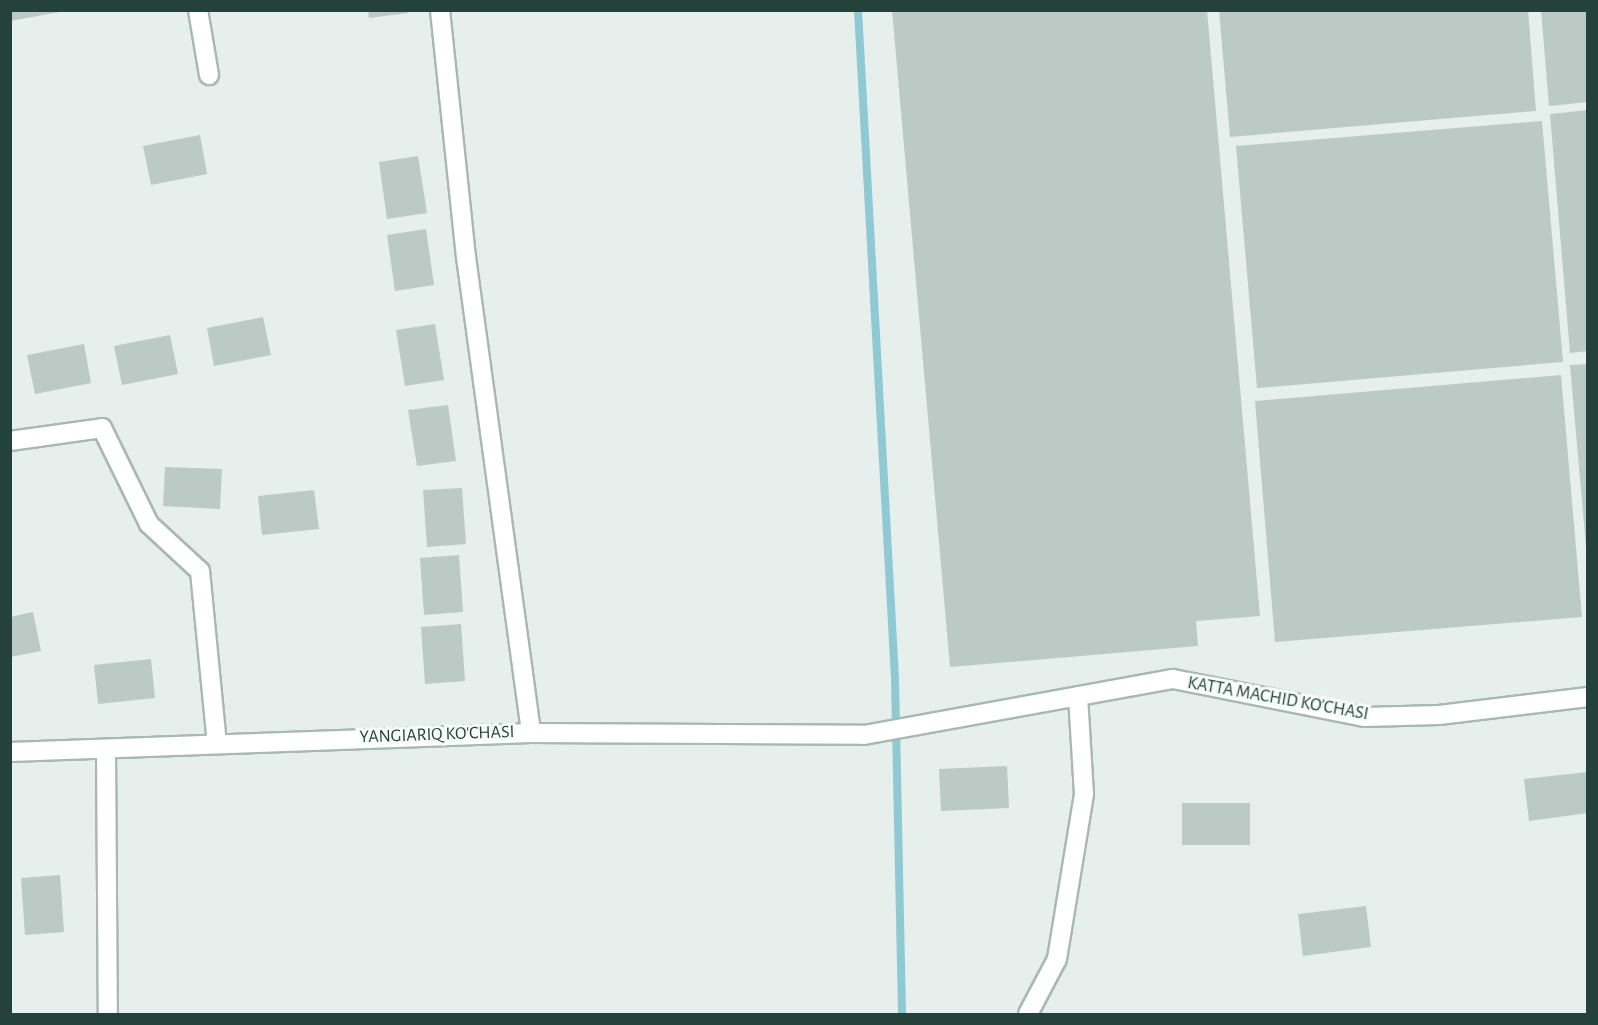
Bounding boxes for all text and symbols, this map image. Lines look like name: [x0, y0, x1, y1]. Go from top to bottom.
street label: KATTA MACHID KO'CHASI: [1186, 672, 1370, 726]
street label: YANGIARIQ KO'CHASI: [359, 722, 515, 748]

